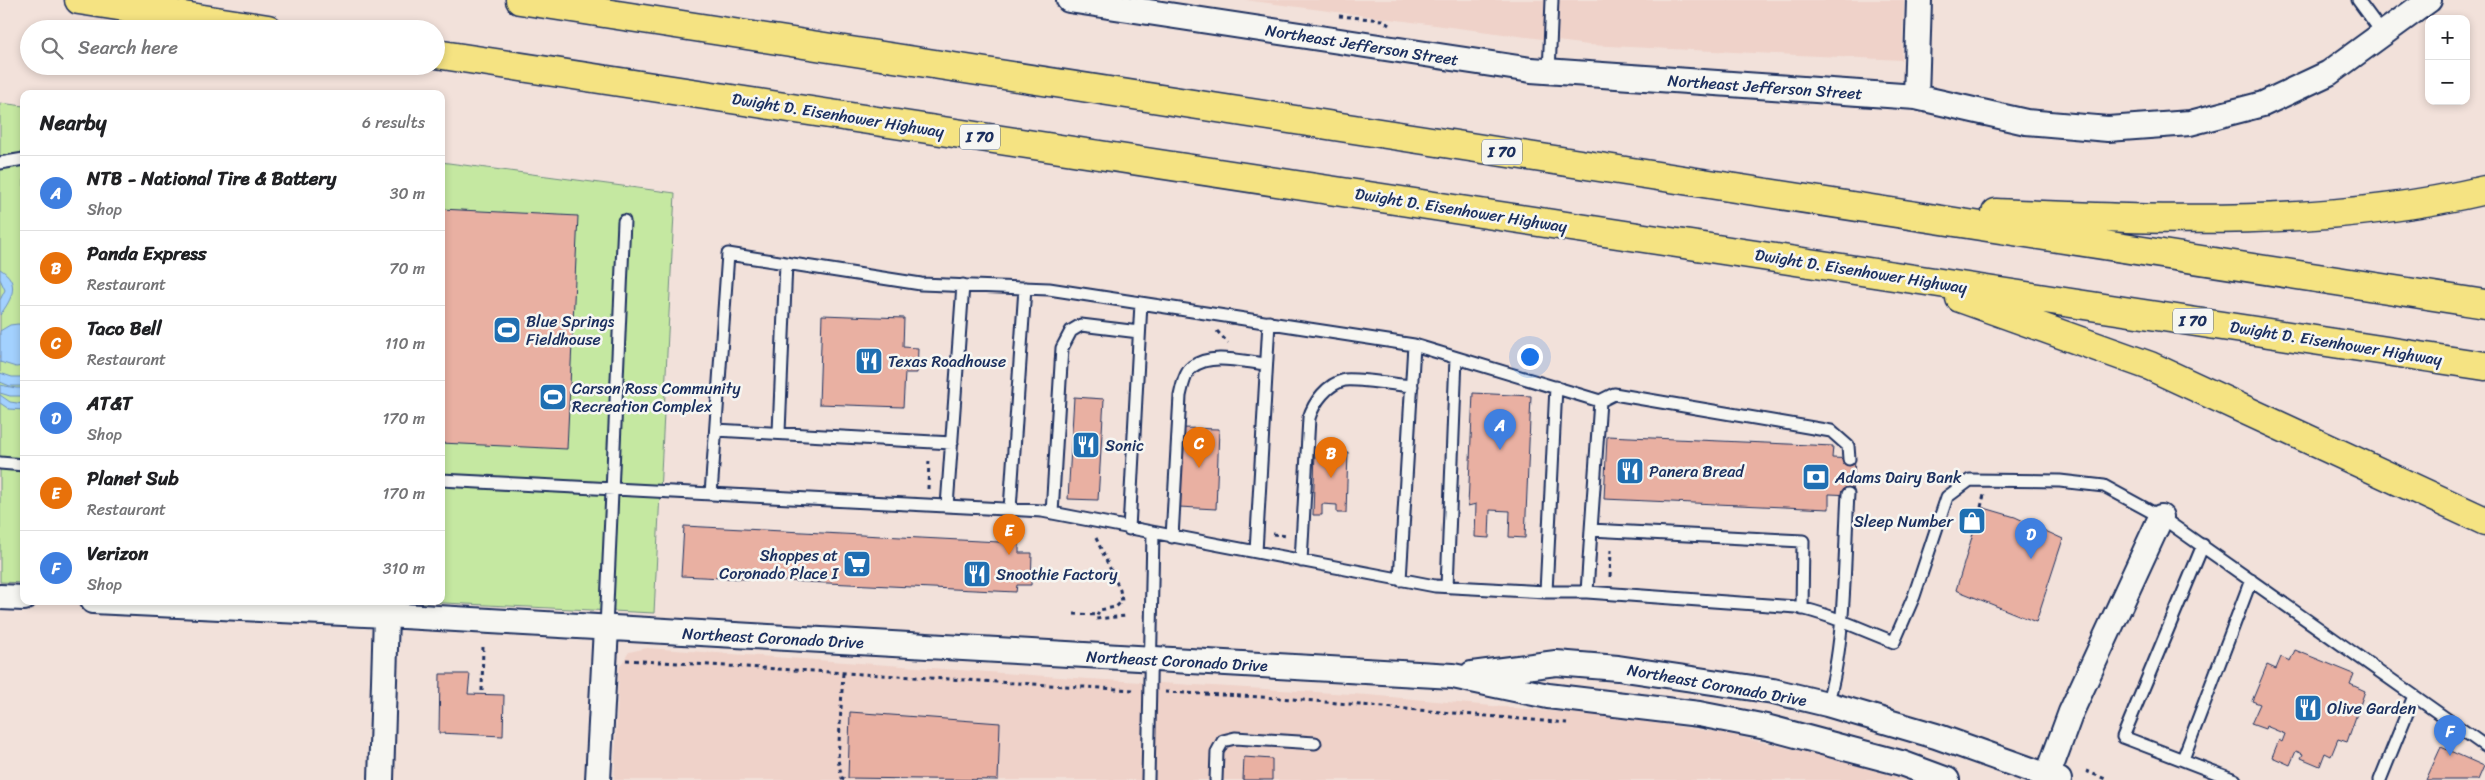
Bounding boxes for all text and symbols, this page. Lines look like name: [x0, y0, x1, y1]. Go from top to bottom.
street label: Northeast Jefferson Street: [1263, 15, 1461, 75]
map controls: [2425, 15, 2470, 105]
button: +: [2425, 15, 2470, 60]
search box: [20, 20, 445, 75]
text: Search here: [78, 31, 178, 64]
icon: search: [38, 34, 66, 62]
button: −: [2425, 60, 2470, 105]
street label: Northeast Jefferson Street: [1667, 66, 1863, 108]
street label: Dwight D. Eisenhower Highway: [730, 84, 947, 146]
text: Nearby: [40, 104, 106, 142]
text: 6 results: [362, 108, 425, 137]
road number: I 70: [960, 124, 1000, 150]
road number: I 70: [1482, 140, 1522, 164]
text: NTB - National Tire & Battery: [87, 162, 336, 195]
text: A: [51, 179, 61, 208]
text: 30 m: [390, 179, 425, 208]
street label: Dwight D. Eisenhower Highway: [1353, 179, 1570, 241]
text: Shop: [87, 195, 122, 224]
text: Panda Express: [87, 237, 207, 270]
street label: Dwight D. Eisenhower Highway: [1753, 240, 1970, 302]
text: B: [51, 254, 61, 283]
text: 70 m: [389, 254, 425, 283]
text: Restaurant: [87, 270, 166, 299]
place label: Blue Springs Fieldhouse: [526, 307, 615, 354]
road number: I 70: [2173, 308, 2213, 334]
text: Taco Bell: [87, 312, 162, 345]
street label: Dwight D. Eisenhower Highway: [2228, 312, 2445, 374]
sports icon: Blue Springs Fieldhouse: [492, 315, 522, 345]
text: C: [51, 329, 61, 358]
text: 110 m: [385, 329, 425, 358]
your location: [1517, 344, 1543, 370]
text: Restaurant: [87, 345, 166, 374]
restaurant icon: Texas Roadhouse: [854, 346, 884, 376]
place label: Texas Roadhouse: [888, 347, 1006, 376]
place label: Carson Ross Community Recreation Complex: [572, 374, 741, 421]
sports icon: Carson Ross Community Recreation Complex: [538, 382, 568, 412]
text: AT&T: [87, 387, 132, 420]
text: D: [51, 404, 61, 433]
text: 170 m: [382, 404, 425, 433]
pin: A: [1484, 409, 1516, 450]
text: Shop: [87, 420, 122, 449]
pin: C: [1183, 427, 1215, 468]
restaurant icon: Sonic: [1071, 430, 1101, 460]
place label: Sonic: [1105, 431, 1144, 460]
pin: B: [1315, 437, 1347, 478]
restaurant icon: Panera Bread: [1615, 456, 1645, 486]
place label: Panera Bread: [1649, 457, 1745, 486]
text: Planet Sub: [87, 462, 179, 495]
bank icon: Adams Dairy Bank: [1801, 462, 1831, 492]
place label: Adams Dairy Bank: [1834, 463, 1962, 492]
text: E: [52, 479, 60, 508]
text: 170 m: [382, 479, 425, 508]
text: Restaurant: [87, 495, 166, 524]
shop icon: Sleep Number: [1957, 506, 1987, 536]
place label: Sleep Number: [1854, 507, 1954, 536]
pin: E: [993, 514, 1025, 555]
pin: D: [2015, 518, 2047, 559]
text: Verizon: [87, 537, 148, 570]
place label: Shoppes at Coronado Place I: [719, 541, 840, 588]
supermarket icon: Shoppes at Coronado Place I: [842, 549, 872, 579]
text: F: [52, 554, 60, 583]
text: 310 m: [383, 554, 425, 583]
restaurant icon: Snoothie Factory: [962, 559, 992, 589]
place label: Snoothie Factory: [996, 560, 1118, 589]
text: Shop: [87, 570, 122, 599]
street label: Northeast Coronado Drive: [681, 619, 865, 657]
street label: Northeast Coronado Drive: [1085, 642, 1269, 680]
street label: Northeast Coronado Drive: [1625, 655, 1809, 715]
restaurant icon: Olive Garden: [2293, 693, 2323, 723]
place label: Olive Garden: [2327, 694, 2416, 723]
pin: F: [2434, 715, 2466, 756]

